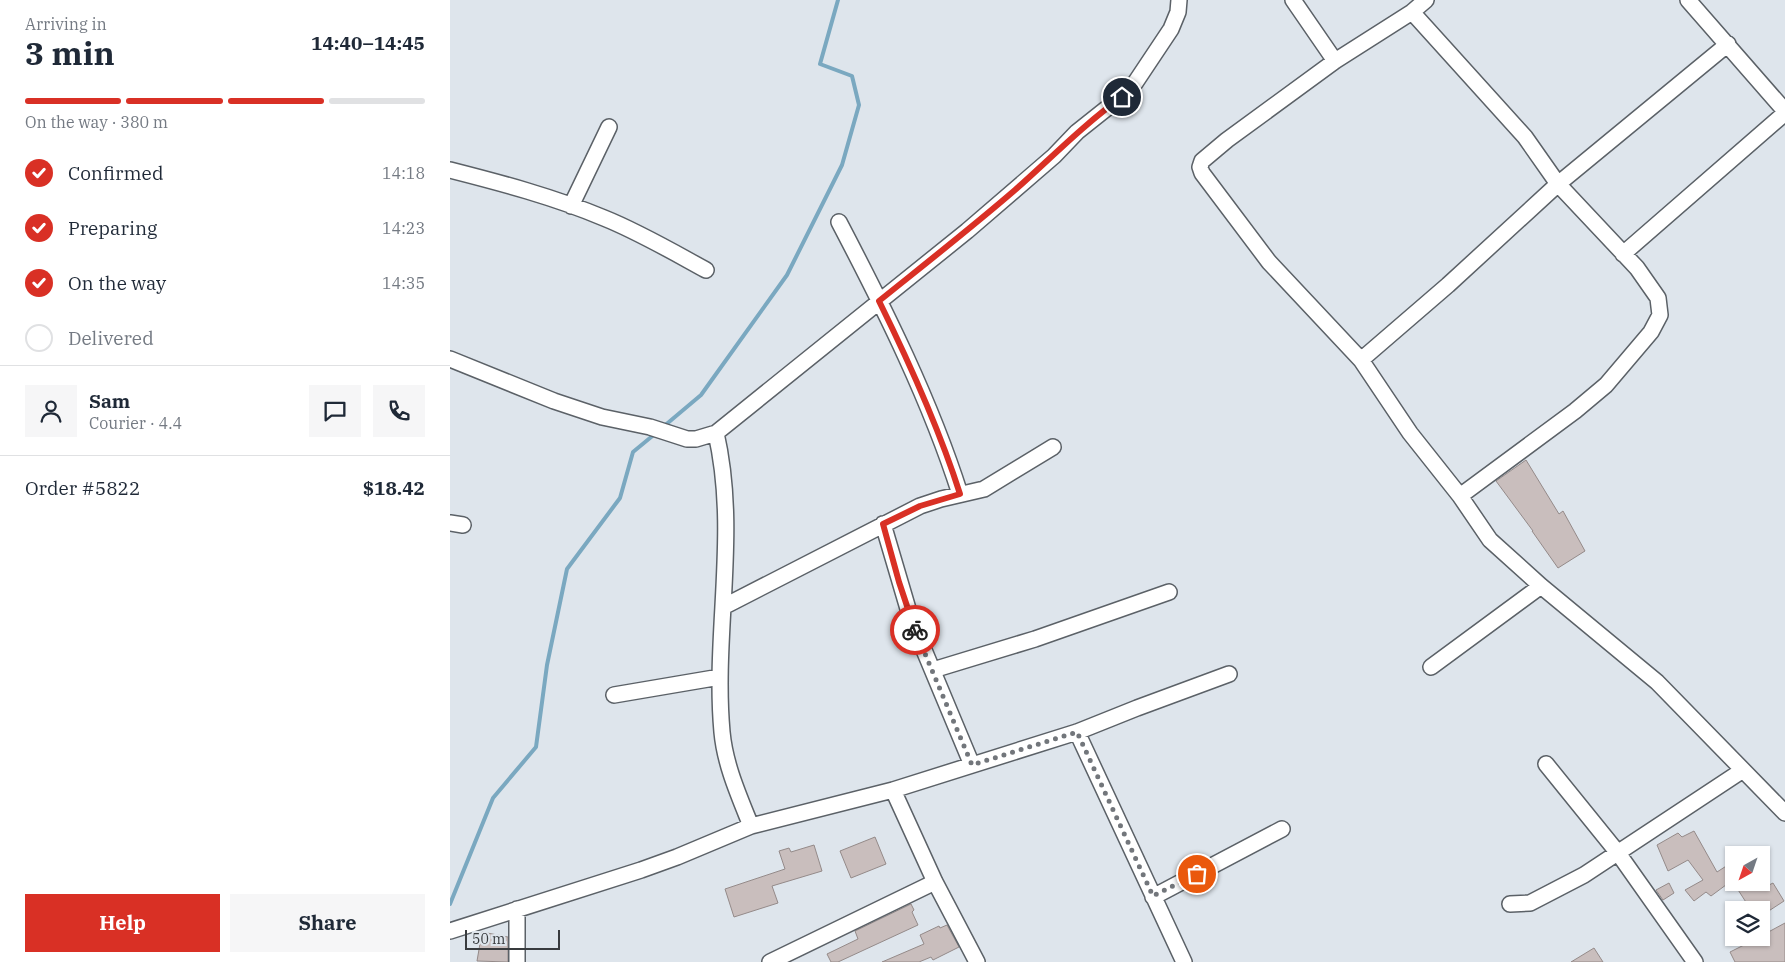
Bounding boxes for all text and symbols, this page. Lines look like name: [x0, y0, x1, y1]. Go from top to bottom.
text: Arriving in: [25, 14, 107, 34]
text: 14:40–14:45: [311, 31, 425, 55]
text: 3 min: [25, 32, 115, 74]
pin: [1101, 76, 1143, 118]
icon: home: [1108, 83, 1136, 111]
text: On the way · 380 m: [25, 112, 168, 132]
icon: check: [25, 159, 53, 187]
text: Confirmed: [68, 161, 163, 185]
text: 14:18: [382, 163, 425, 183]
icon: check: [25, 214, 53, 242]
text: Preparing: [68, 216, 157, 240]
text: 14:23: [382, 218, 425, 238]
icon: check: [25, 269, 53, 297]
text: On the way: [68, 271, 166, 295]
text: 14:35: [382, 273, 425, 293]
text: Delivered: [68, 326, 154, 350]
button: person: [25, 385, 77, 437]
button: chat: [309, 385, 361, 437]
button: phone: [373, 385, 425, 437]
text: Sam: [89, 389, 130, 413]
text: Courier · 4.4: [89, 413, 182, 433]
text: Order #5822: [25, 476, 140, 500]
text: $18.42: [363, 476, 425, 500]
courier: [890, 605, 940, 655]
icon: bike: [901, 616, 929, 644]
north arrow: [1725, 846, 1770, 891]
map controls: [1725, 846, 1770, 946]
pin: [1176, 853, 1218, 895]
icon: bag: [1183, 860, 1211, 888]
button: Help: [25, 894, 220, 952]
button: Share: [230, 894, 425, 952]
button: layers: [1725, 901, 1770, 946]
scale bar: [465, 927, 560, 950]
text: 50 m: [472, 930, 505, 948]

